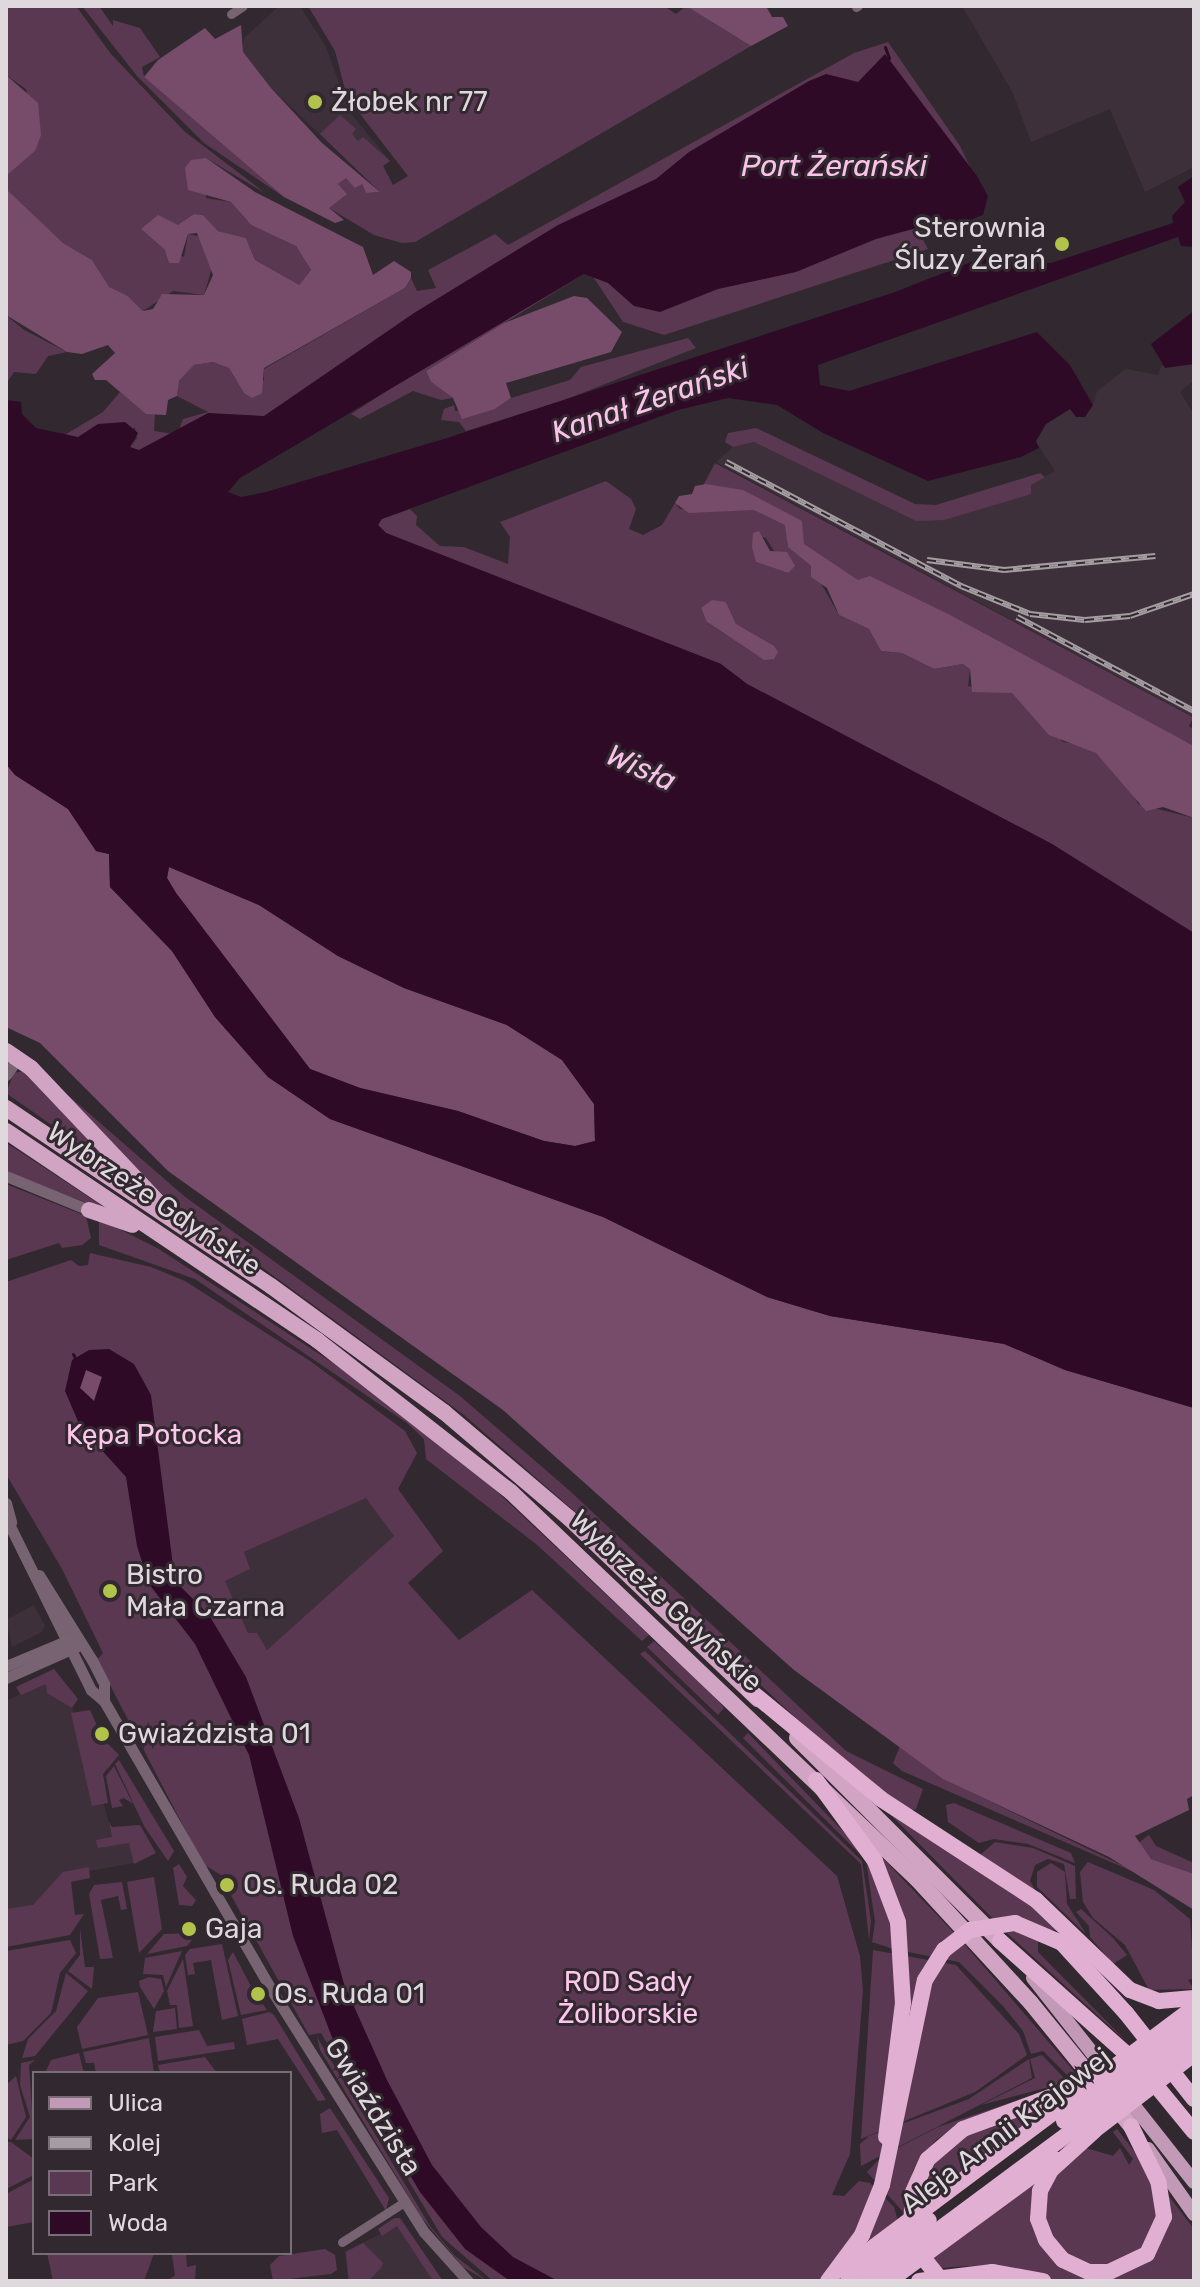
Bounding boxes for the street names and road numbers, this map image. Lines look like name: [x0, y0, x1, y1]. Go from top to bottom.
street label: Wybrzeże Gdyńskie: [41, 1115, 267, 1283]
street label: Wybrzeże Gdyńskie: [563, 1503, 769, 1699]
street label: Gwiaździsta: [317, 2032, 429, 2182]
street label: Aleja Armii Krajowej: [894, 2041, 1118, 2221]

